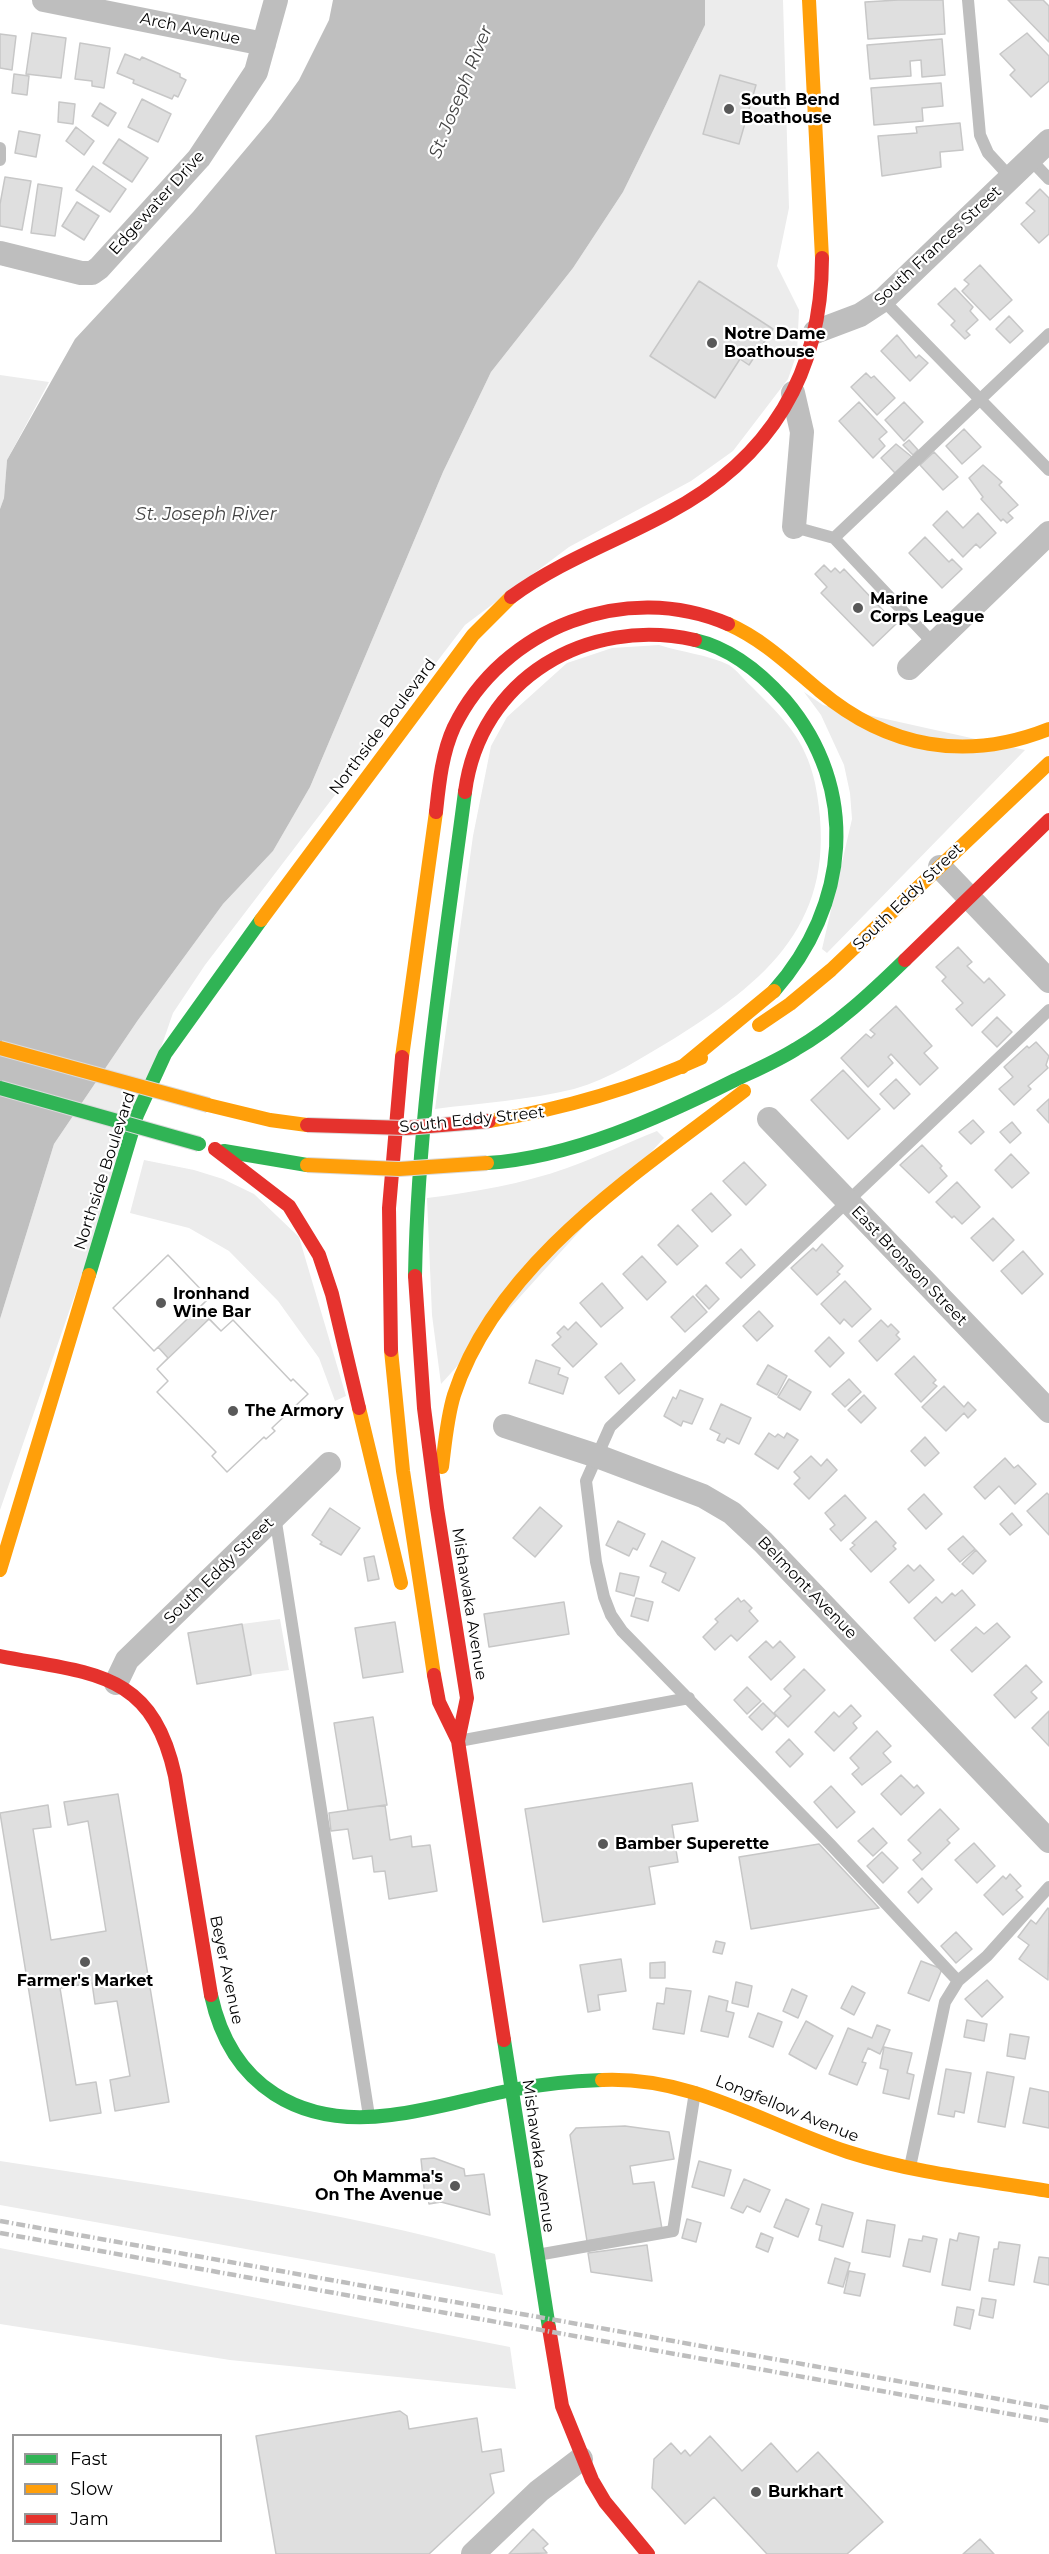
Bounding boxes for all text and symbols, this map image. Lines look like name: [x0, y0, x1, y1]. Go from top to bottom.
street label: Arch Avenue: [138, 9, 242, 49]
water label: St. Joseph River: [425, 22, 497, 162]
place label: South Bend Boathouse: [741, 90, 840, 128]
marker: South Bend Boathouse: [722, 102, 736, 116]
street label: Edgewater Drive: [105, 147, 209, 259]
street label: South Frances Street: [870, 182, 1006, 310]
place label: Notre Dame Boathouse: [724, 324, 826, 362]
marker: Notre Dame Boathouse: [705, 336, 719, 350]
water label: St. Joseph River: [135, 504, 277, 526]
place label: Marine Corps League: [870, 589, 984, 627]
marker: Marine Corps League: [851, 601, 865, 615]
street label: Northside Boulevard: [326, 655, 440, 799]
street label: South Eddy Street: [849, 840, 967, 954]
street label: Northside Boulevard: [70, 1089, 140, 1253]
street label: South Eddy Street: [399, 1103, 545, 1137]
street label: East Bronson Street: [847, 1202, 971, 1330]
place label: Ironhand Wine Bar: [173, 1284, 251, 1322]
marker: Ironhand Wine Bar: [154, 1296, 168, 1310]
place label: The Armory: [245, 1401, 344, 1421]
marker: The Armory: [226, 1404, 240, 1418]
street label: South Eddy Street: [160, 1514, 278, 1628]
street label: Mishawaka Avenue: [447, 1526, 491, 1682]
street label: Belmont Avenue: [753, 1533, 861, 1643]
place label: Bamber Superette: [615, 1834, 769, 1854]
marker: Bamber Superette: [596, 1837, 610, 1851]
street label: Beyer Avenue: [205, 1914, 247, 2026]
marker: Farmer's Market: [78, 1955, 92, 1969]
place label: Farmer's Market: [17, 1971, 153, 1991]
street label: Longfellow Avenue: [712, 2071, 862, 2147]
street label: Mishawaka Avenue: [518, 2078, 558, 2234]
place label: Oh Mamma's On The Avenue: [315, 2167, 443, 2205]
marker: Oh Mamma's On The Avenue: [448, 2179, 462, 2193]
legend: [12, 2434, 222, 2542]
text: Fast: [70, 2448, 108, 2470]
text: Slow: [70, 2478, 113, 2500]
place label: Burkhart: [768, 2482, 844, 2502]
marker: Burkhart: [749, 2485, 763, 2499]
text: Jam: [70, 2508, 109, 2530]

